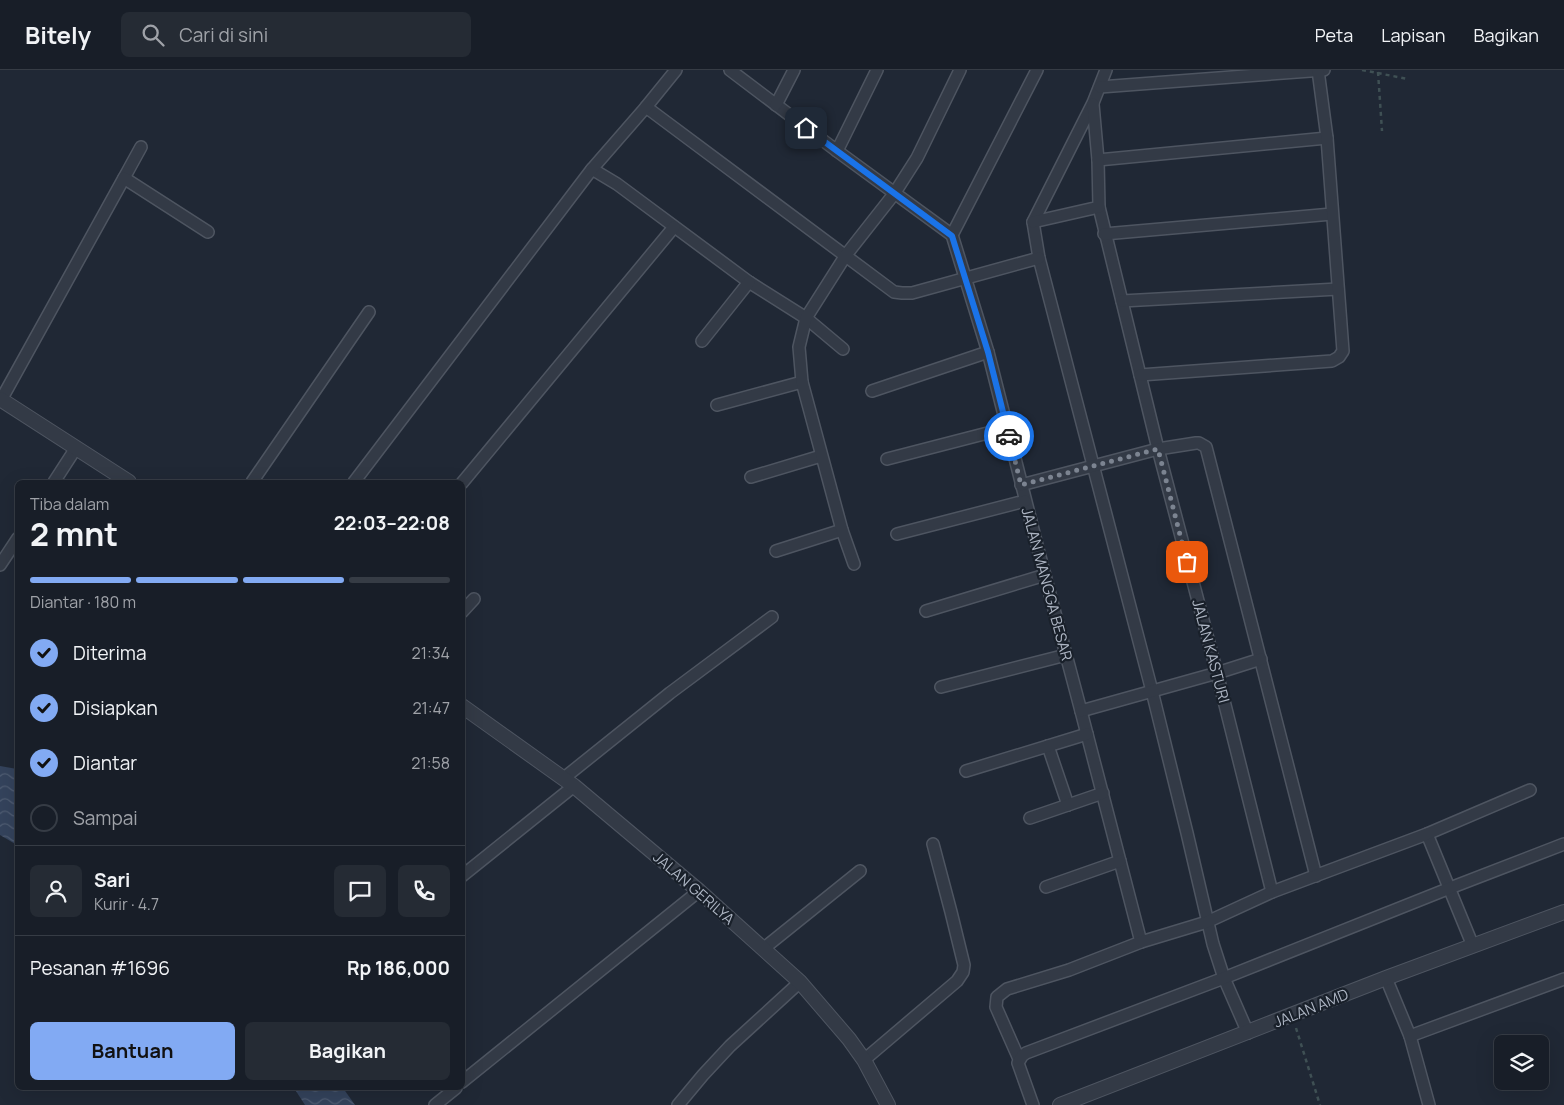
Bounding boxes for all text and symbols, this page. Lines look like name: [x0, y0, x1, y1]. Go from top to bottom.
search box: [121, 12, 471, 57]
text: Bitely: [25, 18, 91, 51]
icon: search: [139, 21, 167, 49]
text: Cari di sini: [179, 22, 268, 48]
text: Peta: [1315, 23, 1353, 47]
text: Lapisan: [1381, 23, 1445, 47]
text: Bagikan: [1473, 23, 1539, 47]
pin: [785, 107, 827, 149]
icon: home: [792, 114, 820, 142]
courier: [984, 411, 1034, 461]
icon: car: [995, 422, 1023, 450]
text: Tiba dalam: [30, 493, 109, 515]
street label: JALAN MANGGA BESAR: [1016, 505, 1078, 663]
text: 22:03–22:08: [334, 510, 450, 536]
text: 2 mnt: [30, 512, 118, 556]
pin: [1166, 541, 1208, 583]
icon: bag: [1173, 548, 1201, 576]
text: Diantar · 180 m: [30, 591, 136, 613]
street label: JALAN KASTURI: [1187, 597, 1235, 705]
icon: check: [30, 639, 58, 667]
text: Diterima: [73, 640, 146, 666]
text: 21:34: [412, 642, 450, 664]
icon: check: [30, 694, 58, 722]
text: Disiapkan: [73, 695, 158, 721]
text: 21:47: [412, 697, 450, 719]
icon: check: [30, 749, 58, 777]
text: Diantar: [73, 750, 137, 776]
text: 21:58: [411, 752, 450, 774]
text: Sampai: [73, 805, 138, 831]
street label: JALAN GERILYA: [649, 847, 740, 930]
button: person: [30, 865, 82, 917]
button: chat: [334, 865, 386, 917]
button: phone: [398, 865, 450, 917]
text: Sari: [94, 867, 130, 893]
text: Kurir · 4.7: [94, 893, 159, 915]
text: Pesanan #1696: [30, 955, 170, 981]
text: Rp 186,000: [347, 955, 450, 981]
street label: JALAN AMD: [1271, 984, 1351, 1032]
button: Bantuan: [30, 1022, 235, 1080]
button: Bagikan: [245, 1022, 450, 1080]
map controls: [1494, 1035, 1549, 1090]
button: layers: [1494, 1035, 1549, 1090]

